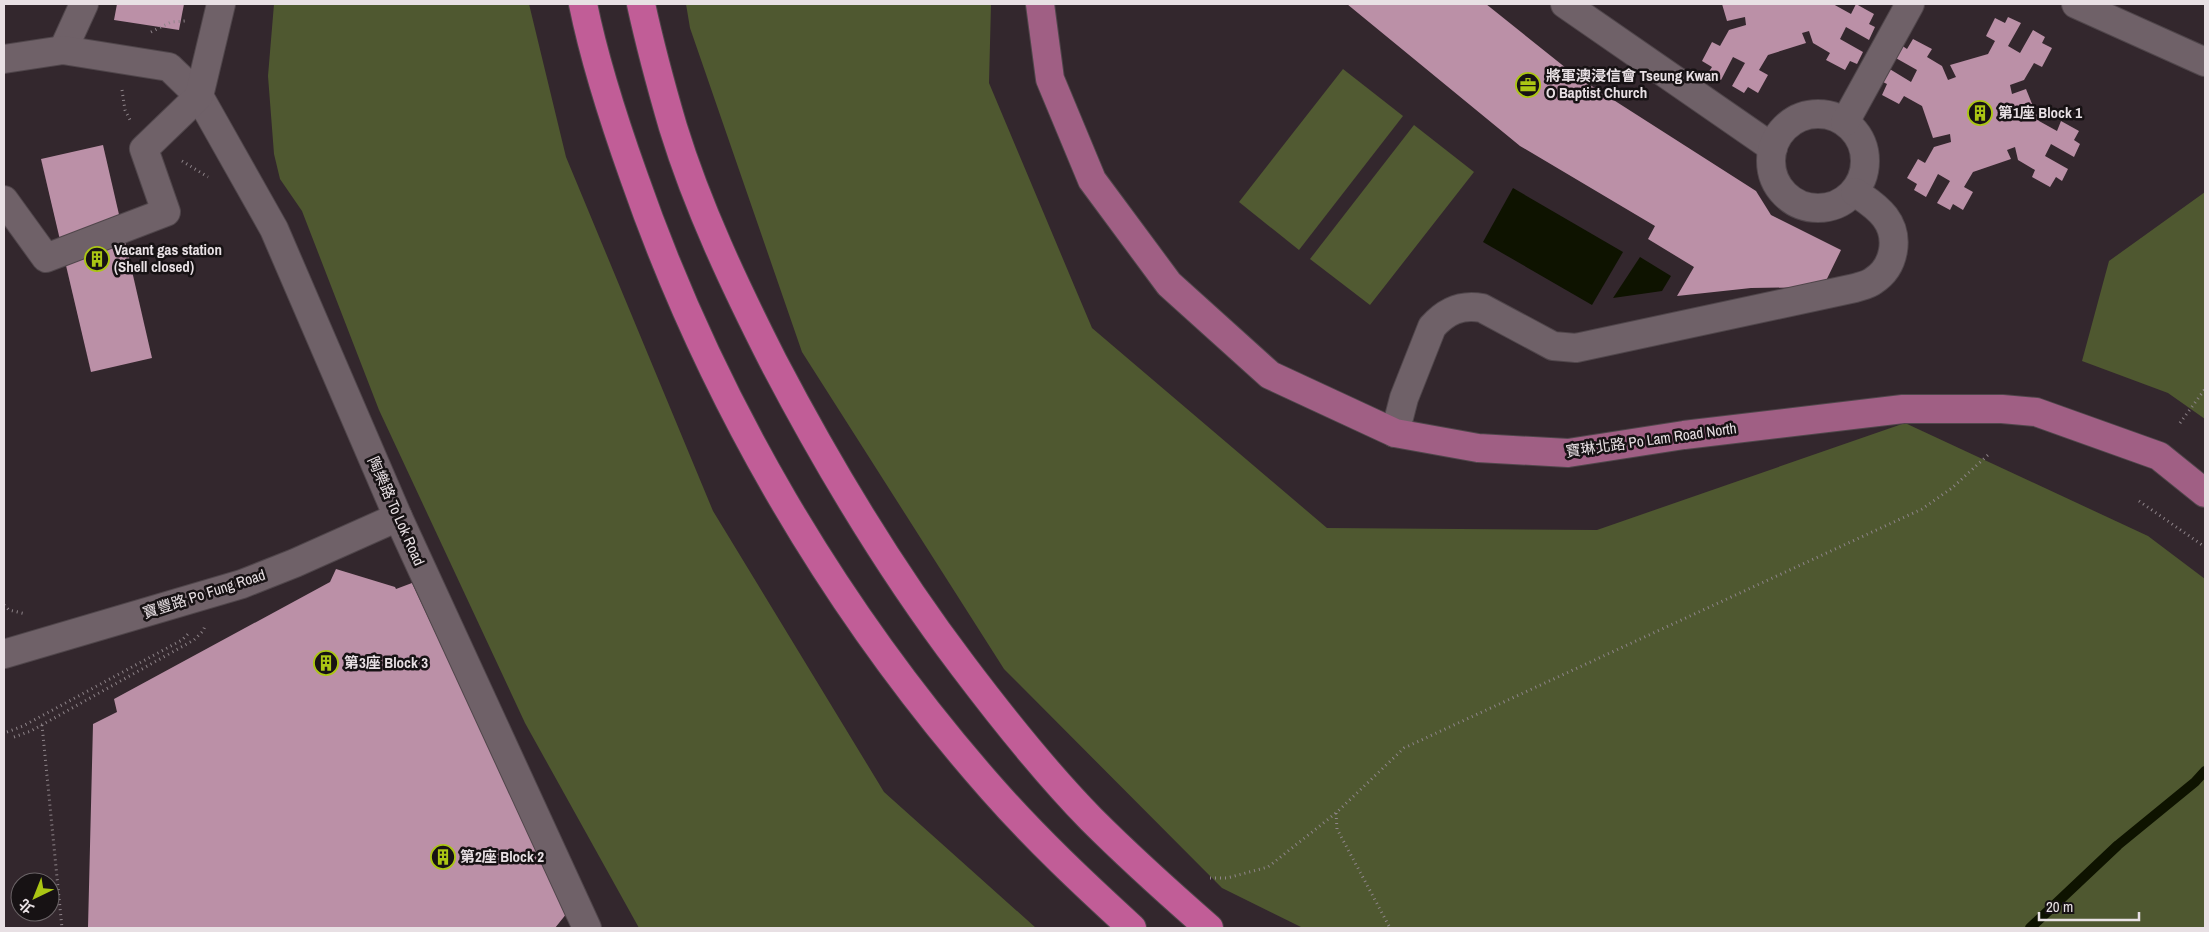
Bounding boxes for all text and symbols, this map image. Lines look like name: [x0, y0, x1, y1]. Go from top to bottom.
place label: 將軍澳浸信會 Tseung Kwan O Baptist Church: [1546, 65, 1719, 103]
office icon: 將軍澳浸信會 Tseung Kwan O Baptist Church: [1515, 72, 1541, 98]
building icon: 第1座 Block 1: [1967, 100, 1993, 126]
place label: 第1座 Block 1: [1998, 102, 2082, 123]
place label: Vacant gas station (Shell closed): [114, 239, 222, 277]
building icon: Vacant gas station (Shell closed): [84, 246, 110, 272]
street label: 寶琳北路 Po Lam Road North: [1564, 417, 1738, 462]
street label: 陶樂路 To Lok Road: [363, 453, 430, 569]
street label: 寶豐路 Po Fung Road: [140, 564, 268, 623]
building icon: 第3座 Block 3: [313, 650, 339, 676]
place label: 第3座 Block 3: [344, 652, 428, 673]
building icon: 第2座 Block 2: [430, 844, 456, 870]
place label: 第2座 Block 2: [460, 846, 544, 867]
north arrow: [10, 872, 60, 922]
scale bar: [2039, 890, 2139, 922]
text: 北: [15, 895, 37, 918]
text: 20 m: [2046, 896, 2073, 917]

